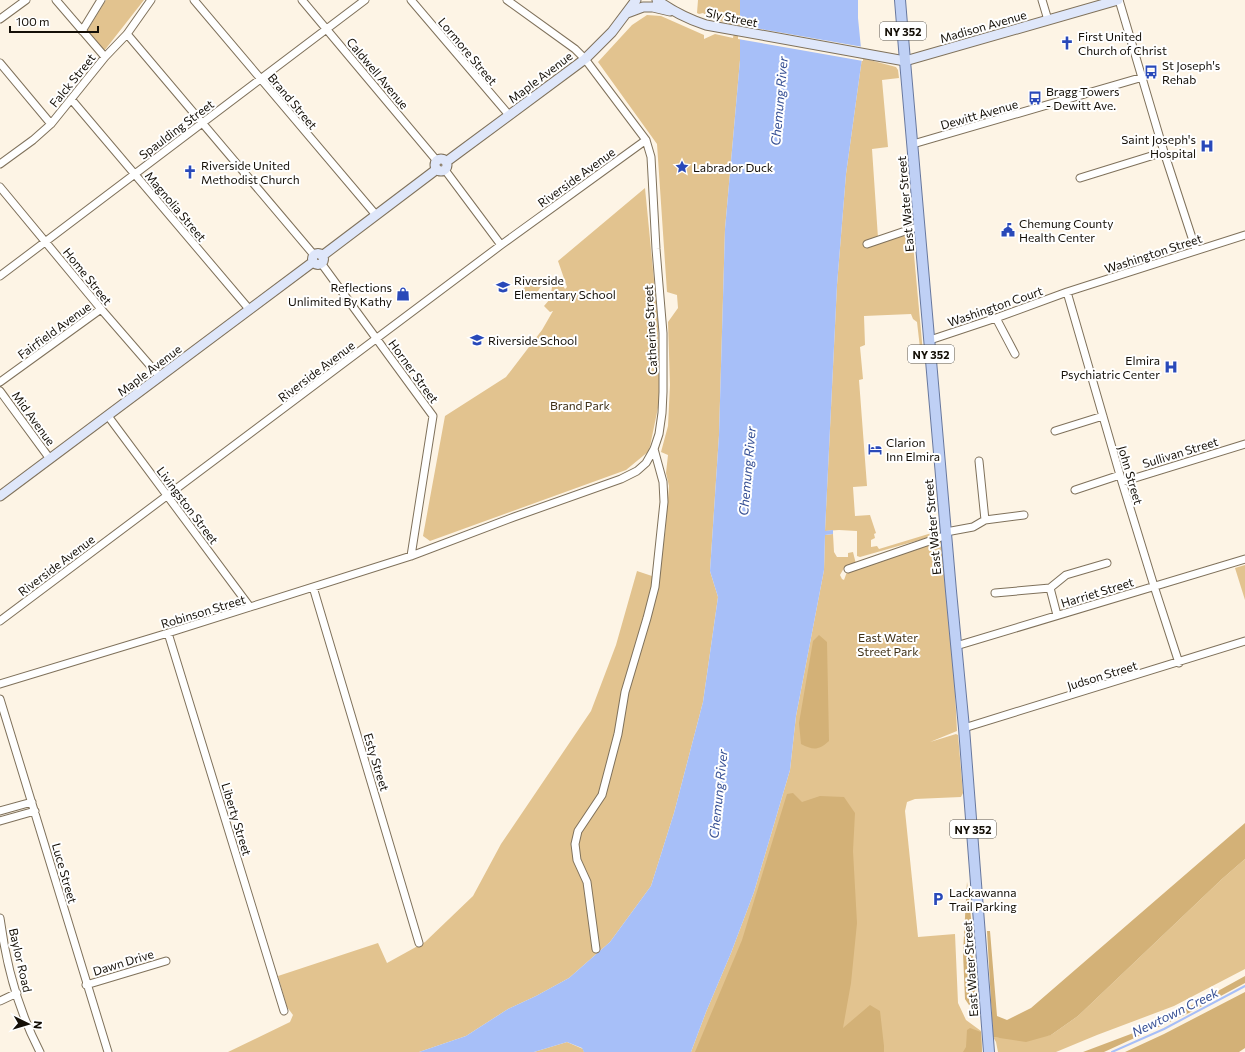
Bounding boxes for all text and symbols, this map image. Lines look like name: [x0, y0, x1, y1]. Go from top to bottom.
street label: Sly Street: [705, 5, 759, 29]
street label: Madison Avenue: [938, 7, 1028, 45]
scale bar: [10, 8, 98, 34]
text: 100 m: [16, 14, 50, 28]
street label: Lormore Street: [436, 14, 500, 88]
road number: NY 352: [880, 22, 926, 40]
place label: First United Church of Christ: [1078, 29, 1167, 57]
street label: Caldwell Avenue: [344, 35, 412, 111]
church icon: First United Church of Christ: [1059, 35, 1075, 51]
street label: Maple Avenue: [505, 48, 575, 106]
street label: Falck Street: [46, 50, 98, 110]
water label: Chemung River: [767, 55, 791, 146]
place label: St Joseph's Rehab: [1162, 58, 1220, 86]
bus stop icon: St Joseph's Rehab: [1143, 64, 1159, 80]
street label: Brand Street: [266, 70, 320, 132]
place label: Bragg Towers - Dewitt Ave.: [1046, 84, 1120, 112]
bus stop icon: Bragg Towers - Dewitt Ave.: [1027, 90, 1043, 106]
street label: Spaulding Street: [136, 96, 216, 162]
street label: Dewitt Avenue: [939, 96, 1019, 132]
place label: Saint Joseph's Hospital: [1121, 132, 1196, 160]
hospital icon: Saint Joseph's Hospital: [1199, 138, 1215, 154]
street label: Riverside Avenue: [535, 144, 617, 210]
street label: East Water Street: [894, 155, 916, 252]
place label: Riverside United Methodist Church: [201, 158, 300, 186]
place icon: Labrador Duck: [674, 159, 690, 175]
place label: Labrador Duck: [693, 160, 774, 174]
church icon: Riverside United Methodist Church: [182, 164, 198, 180]
street label: Magnolia Street: [143, 168, 209, 244]
place label: Chemung County Health Center: [1019, 216, 1113, 244]
public building icon: Chemung County Health Center: [1000, 222, 1016, 238]
street label: Washington Street: [1102, 231, 1204, 275]
street label: Home Street: [61, 245, 115, 307]
place label: Riverside Elementary School: [514, 273, 616, 301]
school or university icon: Riverside Elementary School: [495, 279, 511, 295]
place label: Reflections Unlimited By Kathy: [288, 280, 392, 308]
street label: Washington Court: [946, 283, 1044, 329]
street label: Catherine Street: [641, 285, 659, 375]
shop icon: Reflections Unlimited By Kathy: [395, 286, 411, 302]
street label: Fairfield Avenue: [15, 299, 93, 361]
school or university icon: Riverside School: [469, 332, 485, 348]
place label: Riverside School: [488, 333, 577, 347]
street label: Horner Street: [386, 336, 442, 406]
street label: Riverside Avenue: [275, 338, 357, 404]
street label: Maple Avenue: [114, 341, 184, 399]
road number: NY 352: [908, 345, 954, 363]
place label: Elmira Psychiatric Center: [1061, 353, 1160, 381]
hospital icon: Elmira Psychiatric Center: [1163, 359, 1179, 375]
street label: Mid Avenue: [10, 388, 58, 448]
park label: Brand Park: [550, 398, 610, 412]
water label: Chemung River: [735, 425, 759, 516]
street label: Sullivan Street: [1141, 434, 1220, 470]
place label: Clarion Inn Elmira: [886, 435, 940, 463]
hotel icon: Clarion Inn Elmira: [867, 441, 883, 457]
street label: John Street: [1115, 444, 1146, 506]
street label: Livingston Street: [154, 464, 222, 546]
street label: East Water Street: [921, 478, 943, 575]
street label: Riverside Avenue: [15, 532, 97, 598]
street label: Harriet Street: [1059, 574, 1135, 610]
street label: Robinson Street: [159, 591, 247, 631]
park label: East Water Street Park: [857, 630, 919, 658]
street label: Judson Street: [1065, 658, 1139, 693]
street label: Esty Street: [362, 731, 392, 793]
water label: Chemung River: [705, 748, 731, 839]
street label: Liberty Street: [219, 781, 255, 857]
road number: NY 352: [950, 820, 996, 838]
street label: Luce Street: [50, 841, 80, 905]
place label: Lackawanna Trail Parking: [949, 885, 1017, 913]
parking icon: Lackawanna Trail Parking: [930, 891, 946, 907]
street label: East Water Street: [960, 921, 980, 1017]
street label: Baylor Road: [7, 927, 35, 994]
street label: Dawn Drive: [91, 946, 155, 978]
water label: Newtown Creek: [1129, 984, 1222, 1040]
north arrow: [8, 1004, 48, 1044]
text: N: [32, 1020, 45, 1030]

